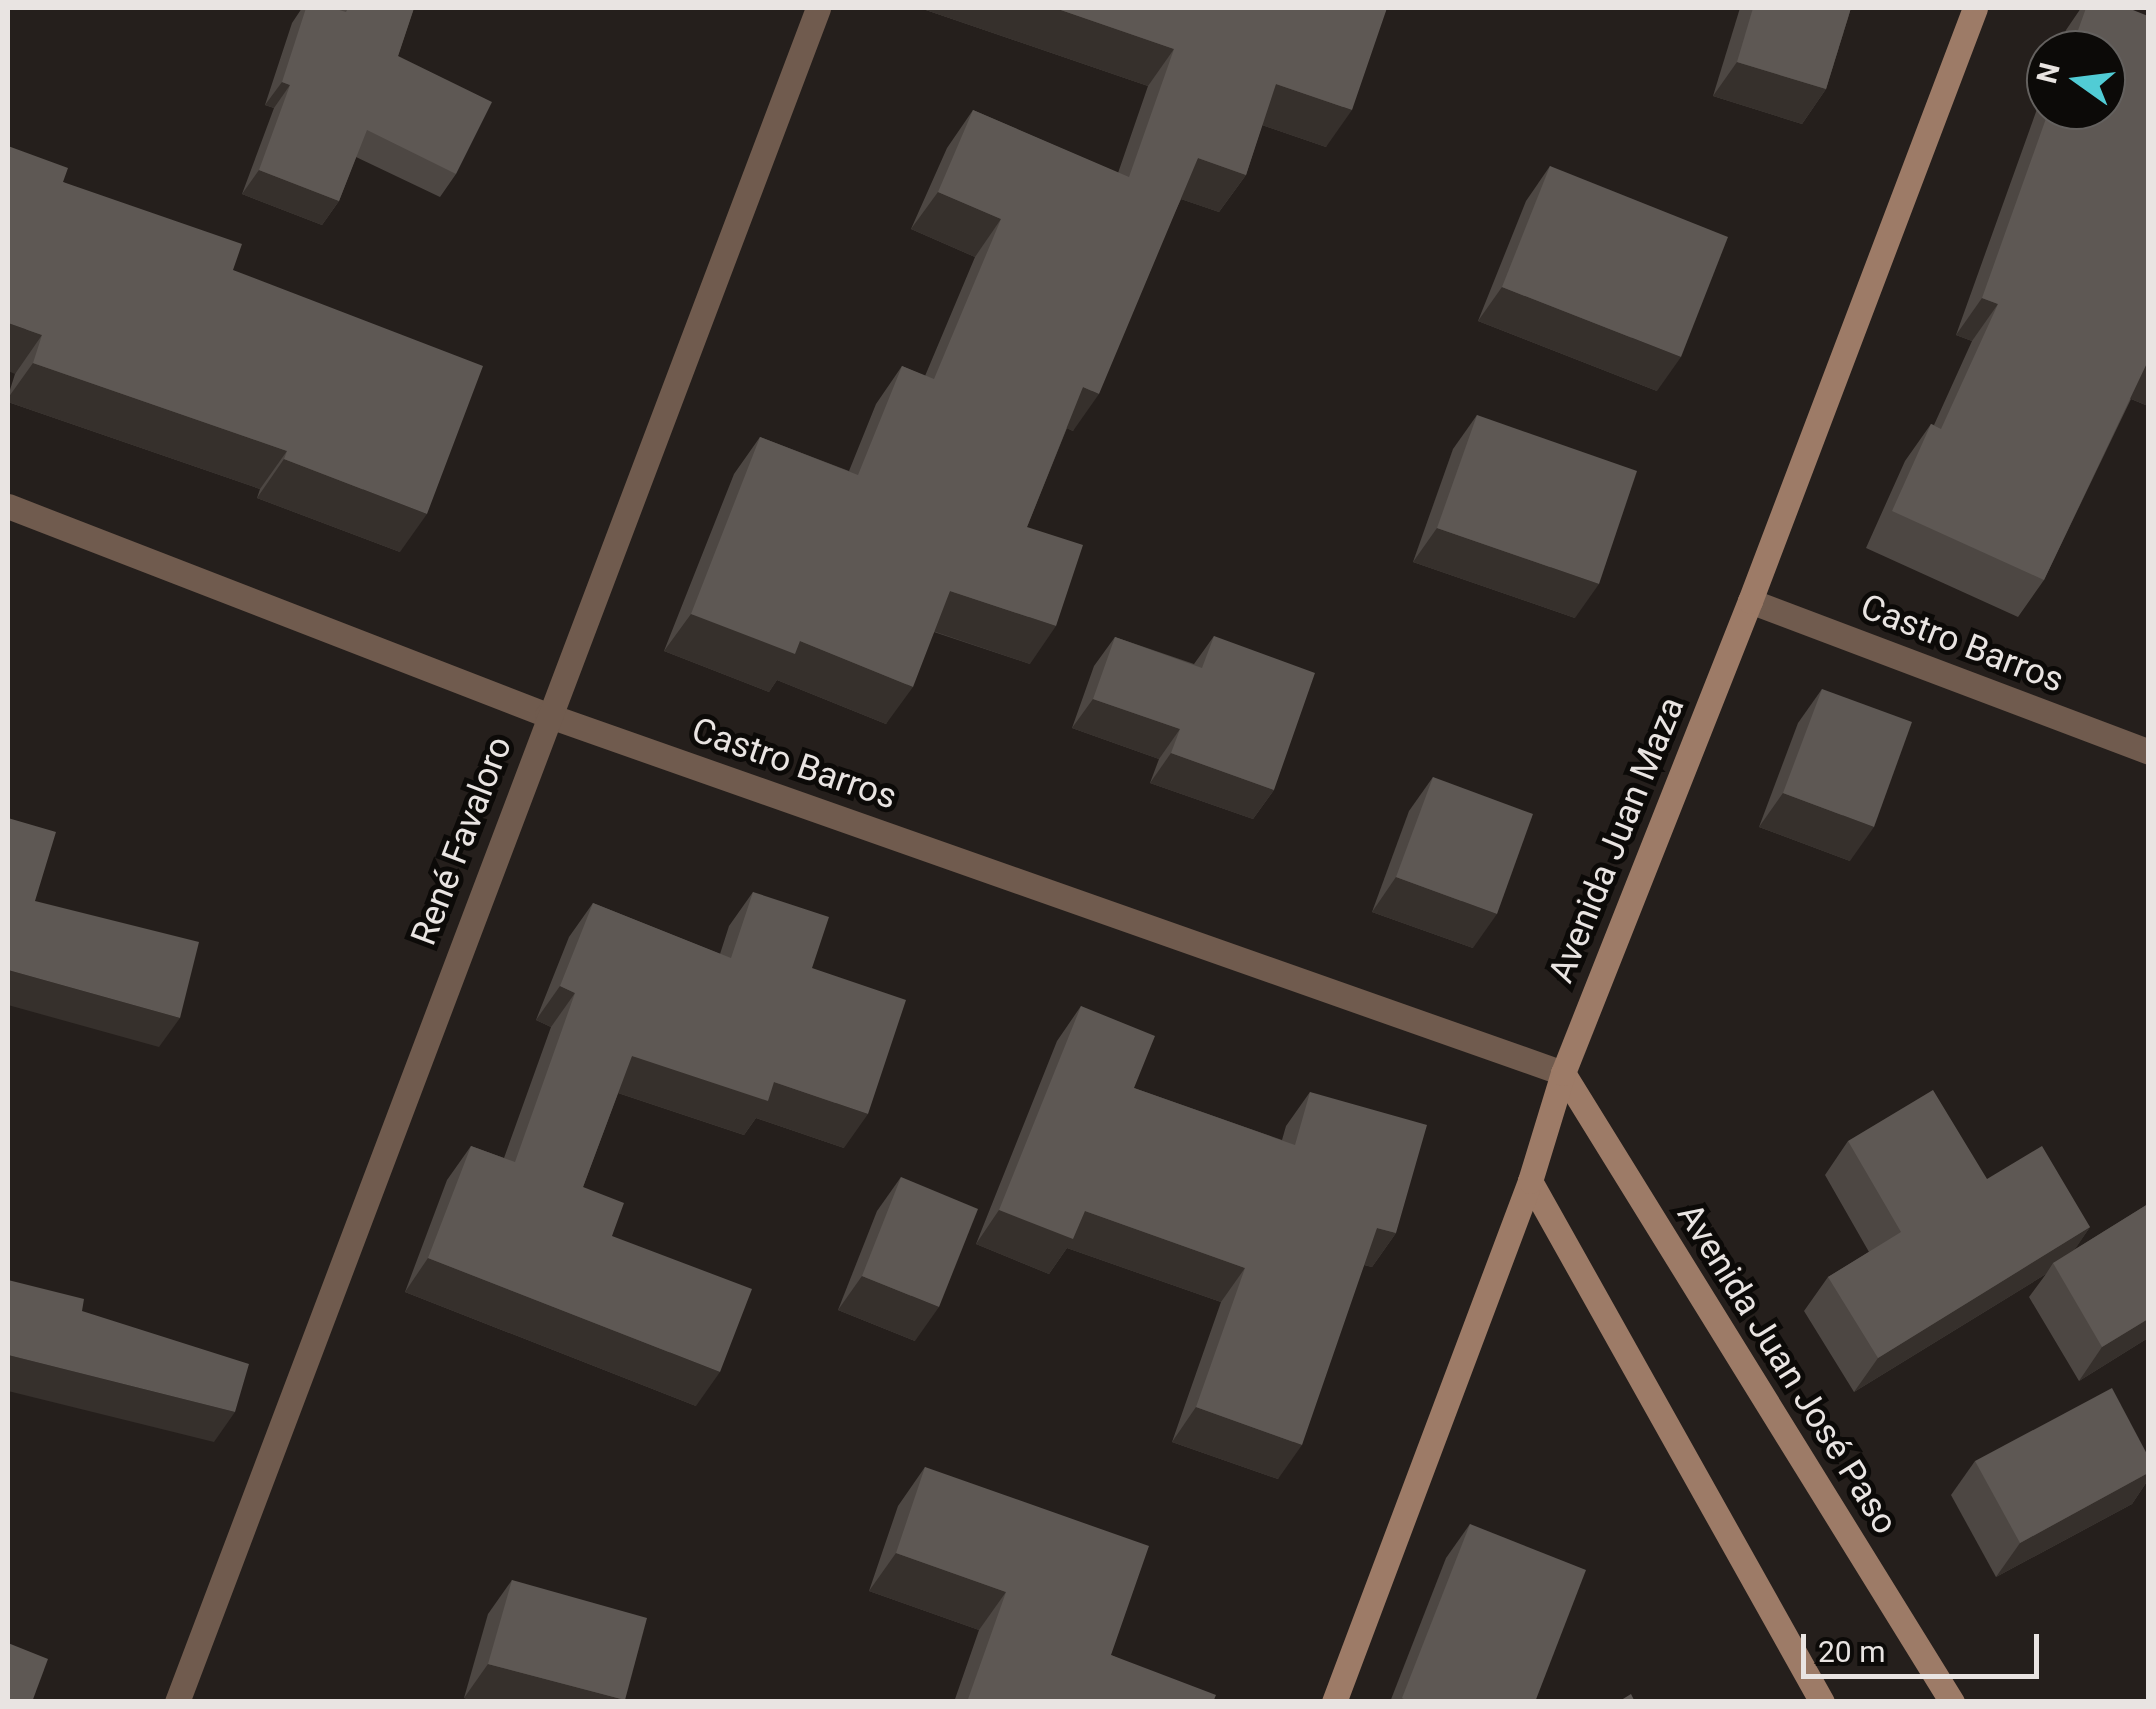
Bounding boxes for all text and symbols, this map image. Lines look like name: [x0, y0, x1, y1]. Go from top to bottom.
north arrow: [2026, 30, 2126, 130]
text: N: [2030, 60, 2067, 87]
street label: Castro Barros: [1855, 586, 2069, 702]
street label: Avenida Juan Maza: [1541, 691, 1693, 989]
street label: Castro Barros: [686, 709, 902, 819]
street label: René Favaloro: [403, 731, 521, 951]
street label: Avenida Juan José Paso: [1668, 1196, 1906, 1542]
scale bar: [1806, 1614, 2044, 1676]
text: 20 m: [1818, 1634, 1885, 1669]

